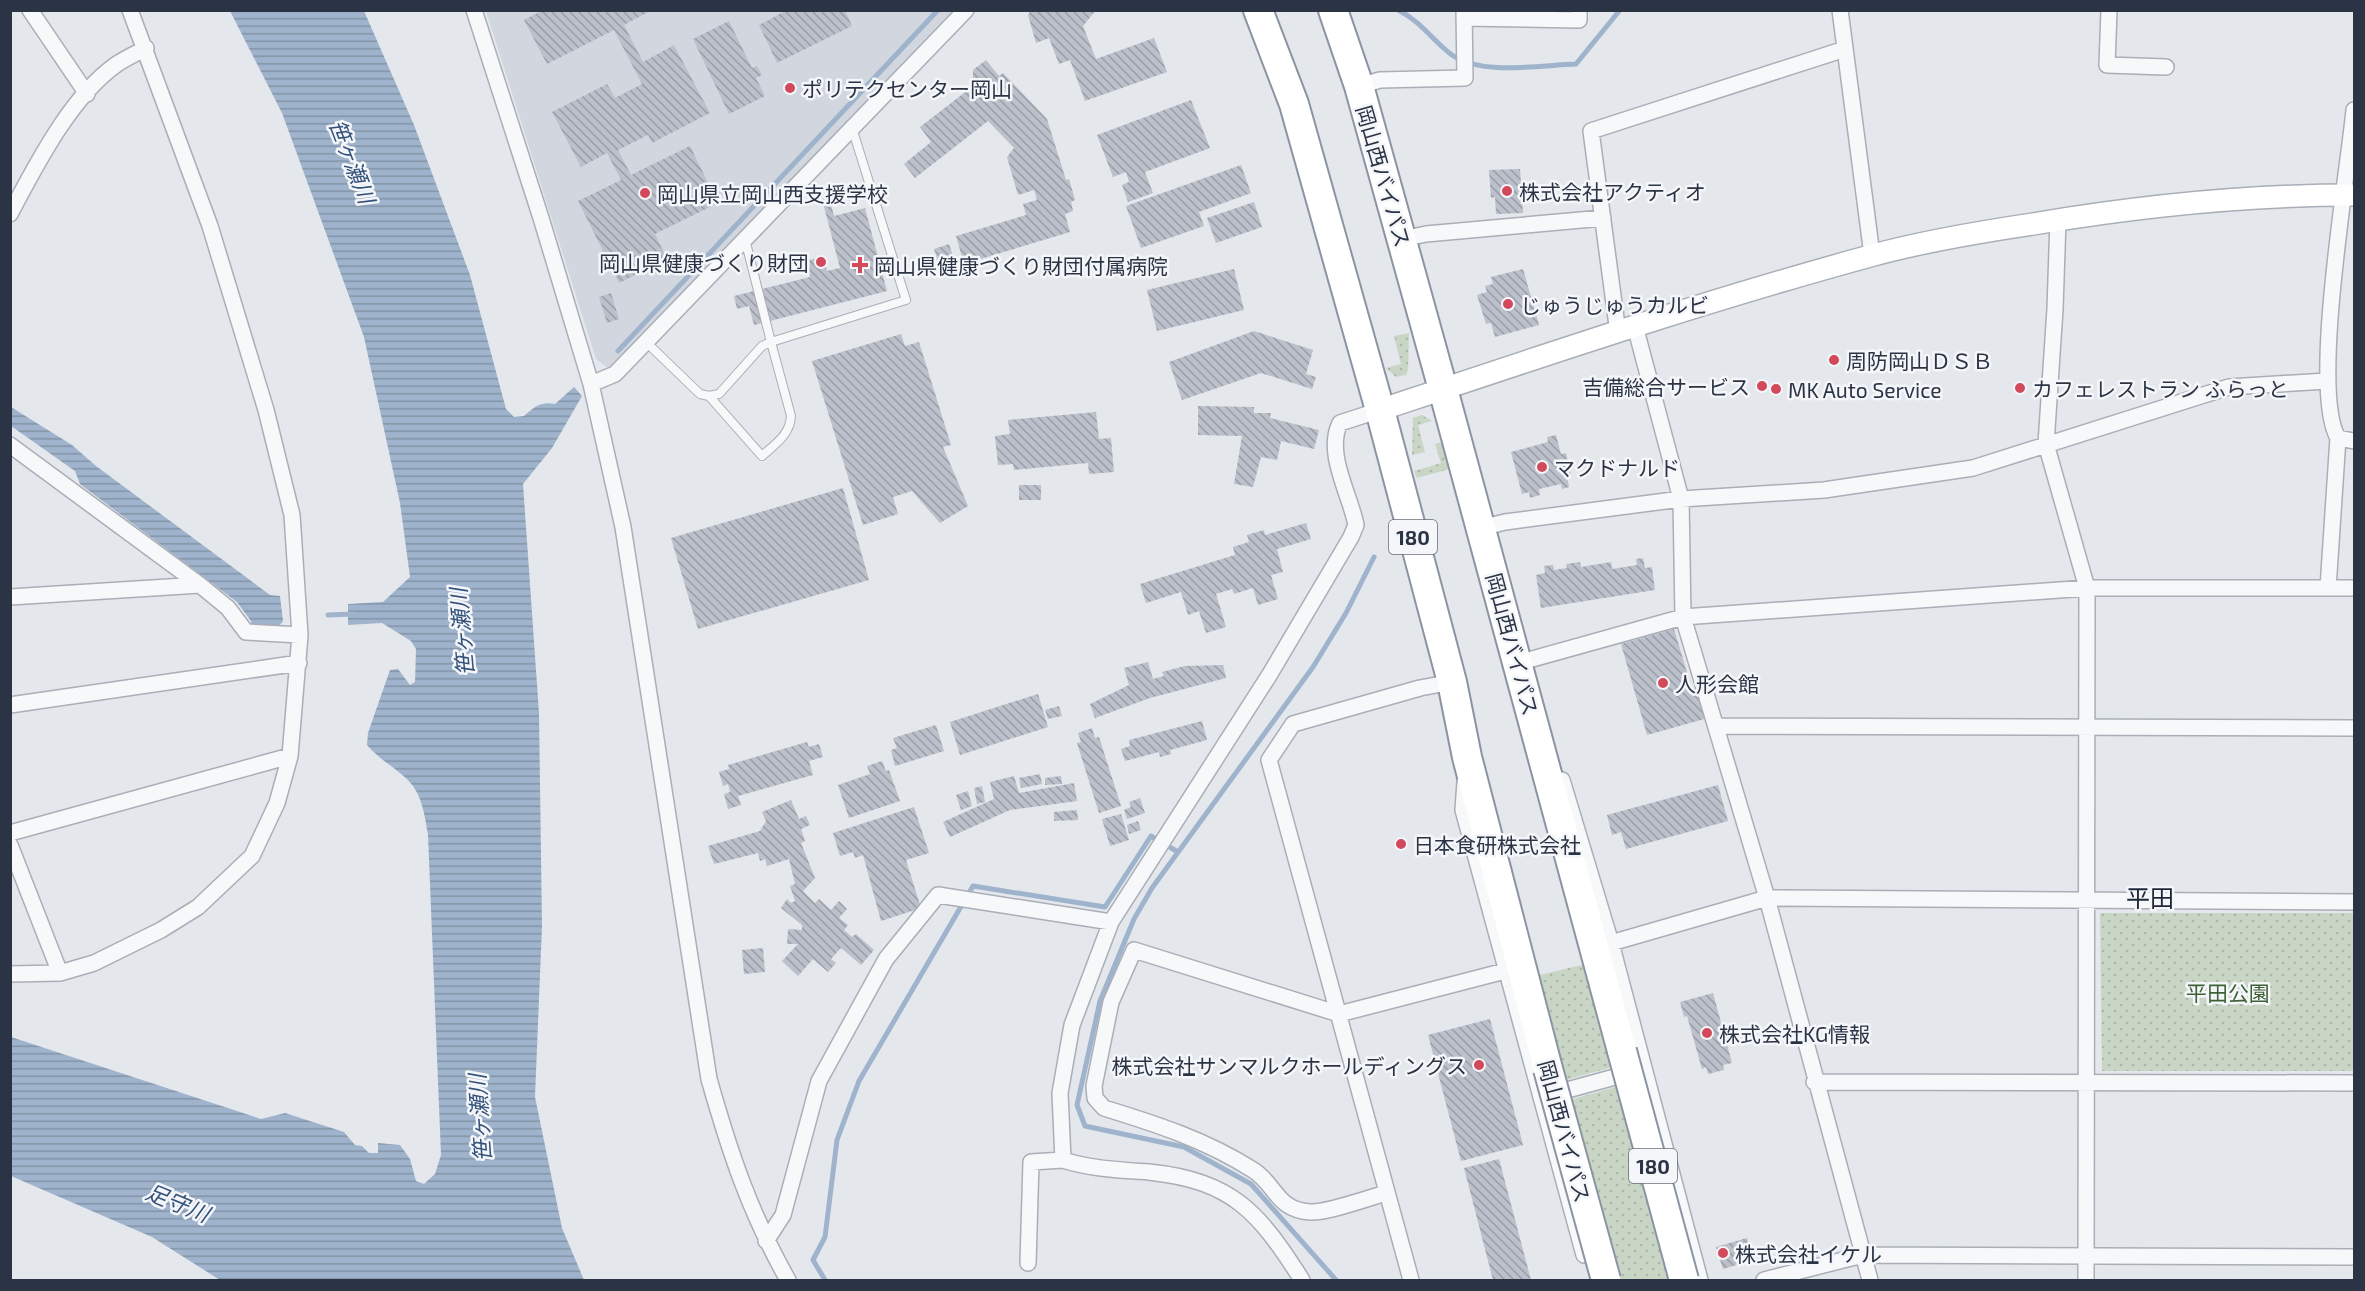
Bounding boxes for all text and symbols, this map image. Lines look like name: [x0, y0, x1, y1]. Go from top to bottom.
place label: ポリテクセンター岡山: [802, 76, 1012, 101]
marker: ポリテクセンター岡山: [783, 81, 797, 95]
street label: 岡山西バイパス: [1352, 102, 1416, 250]
water label: 笹ヶ瀬川: [325, 115, 382, 209]
place label: 株式会社アクティオ: [1519, 179, 1706, 204]
place label: 岡山県立岡山西支援学校: [657, 181, 888, 206]
marker: 株式会社アクティオ: [1500, 184, 1514, 198]
marker: 岡山県立岡山西支援学校: [638, 186, 652, 200]
place label: 岡山県健康づくり財団: [599, 250, 809, 275]
place label: 岡山県健康づくり財団付属病院: [874, 253, 1168, 278]
marker: 岡山県健康づくり財団: [814, 255, 828, 269]
marker: 岡山県健康づくり財団付属病院: [851, 256, 869, 274]
place label: じゅうじゅうカルビ: [1520, 292, 1709, 317]
marker: じゅうじゅうカルビ: [1501, 297, 1515, 311]
place label: 周防岡山ＤＳＢ: [1846, 348, 1993, 373]
marker: 周防岡山ＤＳＢ: [1827, 353, 1841, 367]
place label: 吉備総合サービス: [1582, 374, 1750, 399]
place label: カフェレストラン ふらっと: [2032, 376, 2289, 401]
place label: MK Auto Service: [1788, 377, 1942, 402]
marker: 吉備総合サービス: [1755, 379, 1769, 393]
marker: カフェレストラン ふらっと: [2013, 381, 2027, 395]
marker: MK Auto Service: [1769, 382, 1783, 396]
place label: マクドナルド: [1554, 455, 1680, 480]
marker: マクドナルド: [1535, 460, 1549, 474]
road number: 180: [1389, 520, 1437, 554]
street label: 岡山西バイパス: [1482, 570, 1544, 718]
water label: 笹ヶ瀬川: [444, 585, 478, 677]
place label: 人形会館: [1675, 671, 1759, 696]
marker: 人形会館: [1656, 676, 1670, 690]
place label: 日本食研株式会社: [1413, 832, 1581, 857]
marker: 日本食研株式会社: [1394, 837, 1408, 851]
district label: 平田: [2126, 883, 2174, 912]
park label: 平田公園: [2186, 980, 2270, 1005]
place label: 株式会社KG情報: [1719, 1021, 1870, 1046]
marker: 株式会社KG情報: [1700, 1026, 1714, 1040]
place label: 株式会社サンマルクホールディングス: [1111, 1053, 1467, 1078]
street label: 岡山西バイパス: [1534, 1057, 1596, 1205]
marker: 株式会社サンマルクホールディングス: [1472, 1058, 1486, 1072]
water label: 笹ヶ瀬川: [463, 1071, 495, 1163]
road number: 180: [1629, 1149, 1677, 1183]
water label: 足守川: [143, 1178, 215, 1227]
place label: 株式会社イケル: [1735, 1241, 1882, 1266]
marker: 株式会社イケル: [1716, 1246, 1730, 1260]

